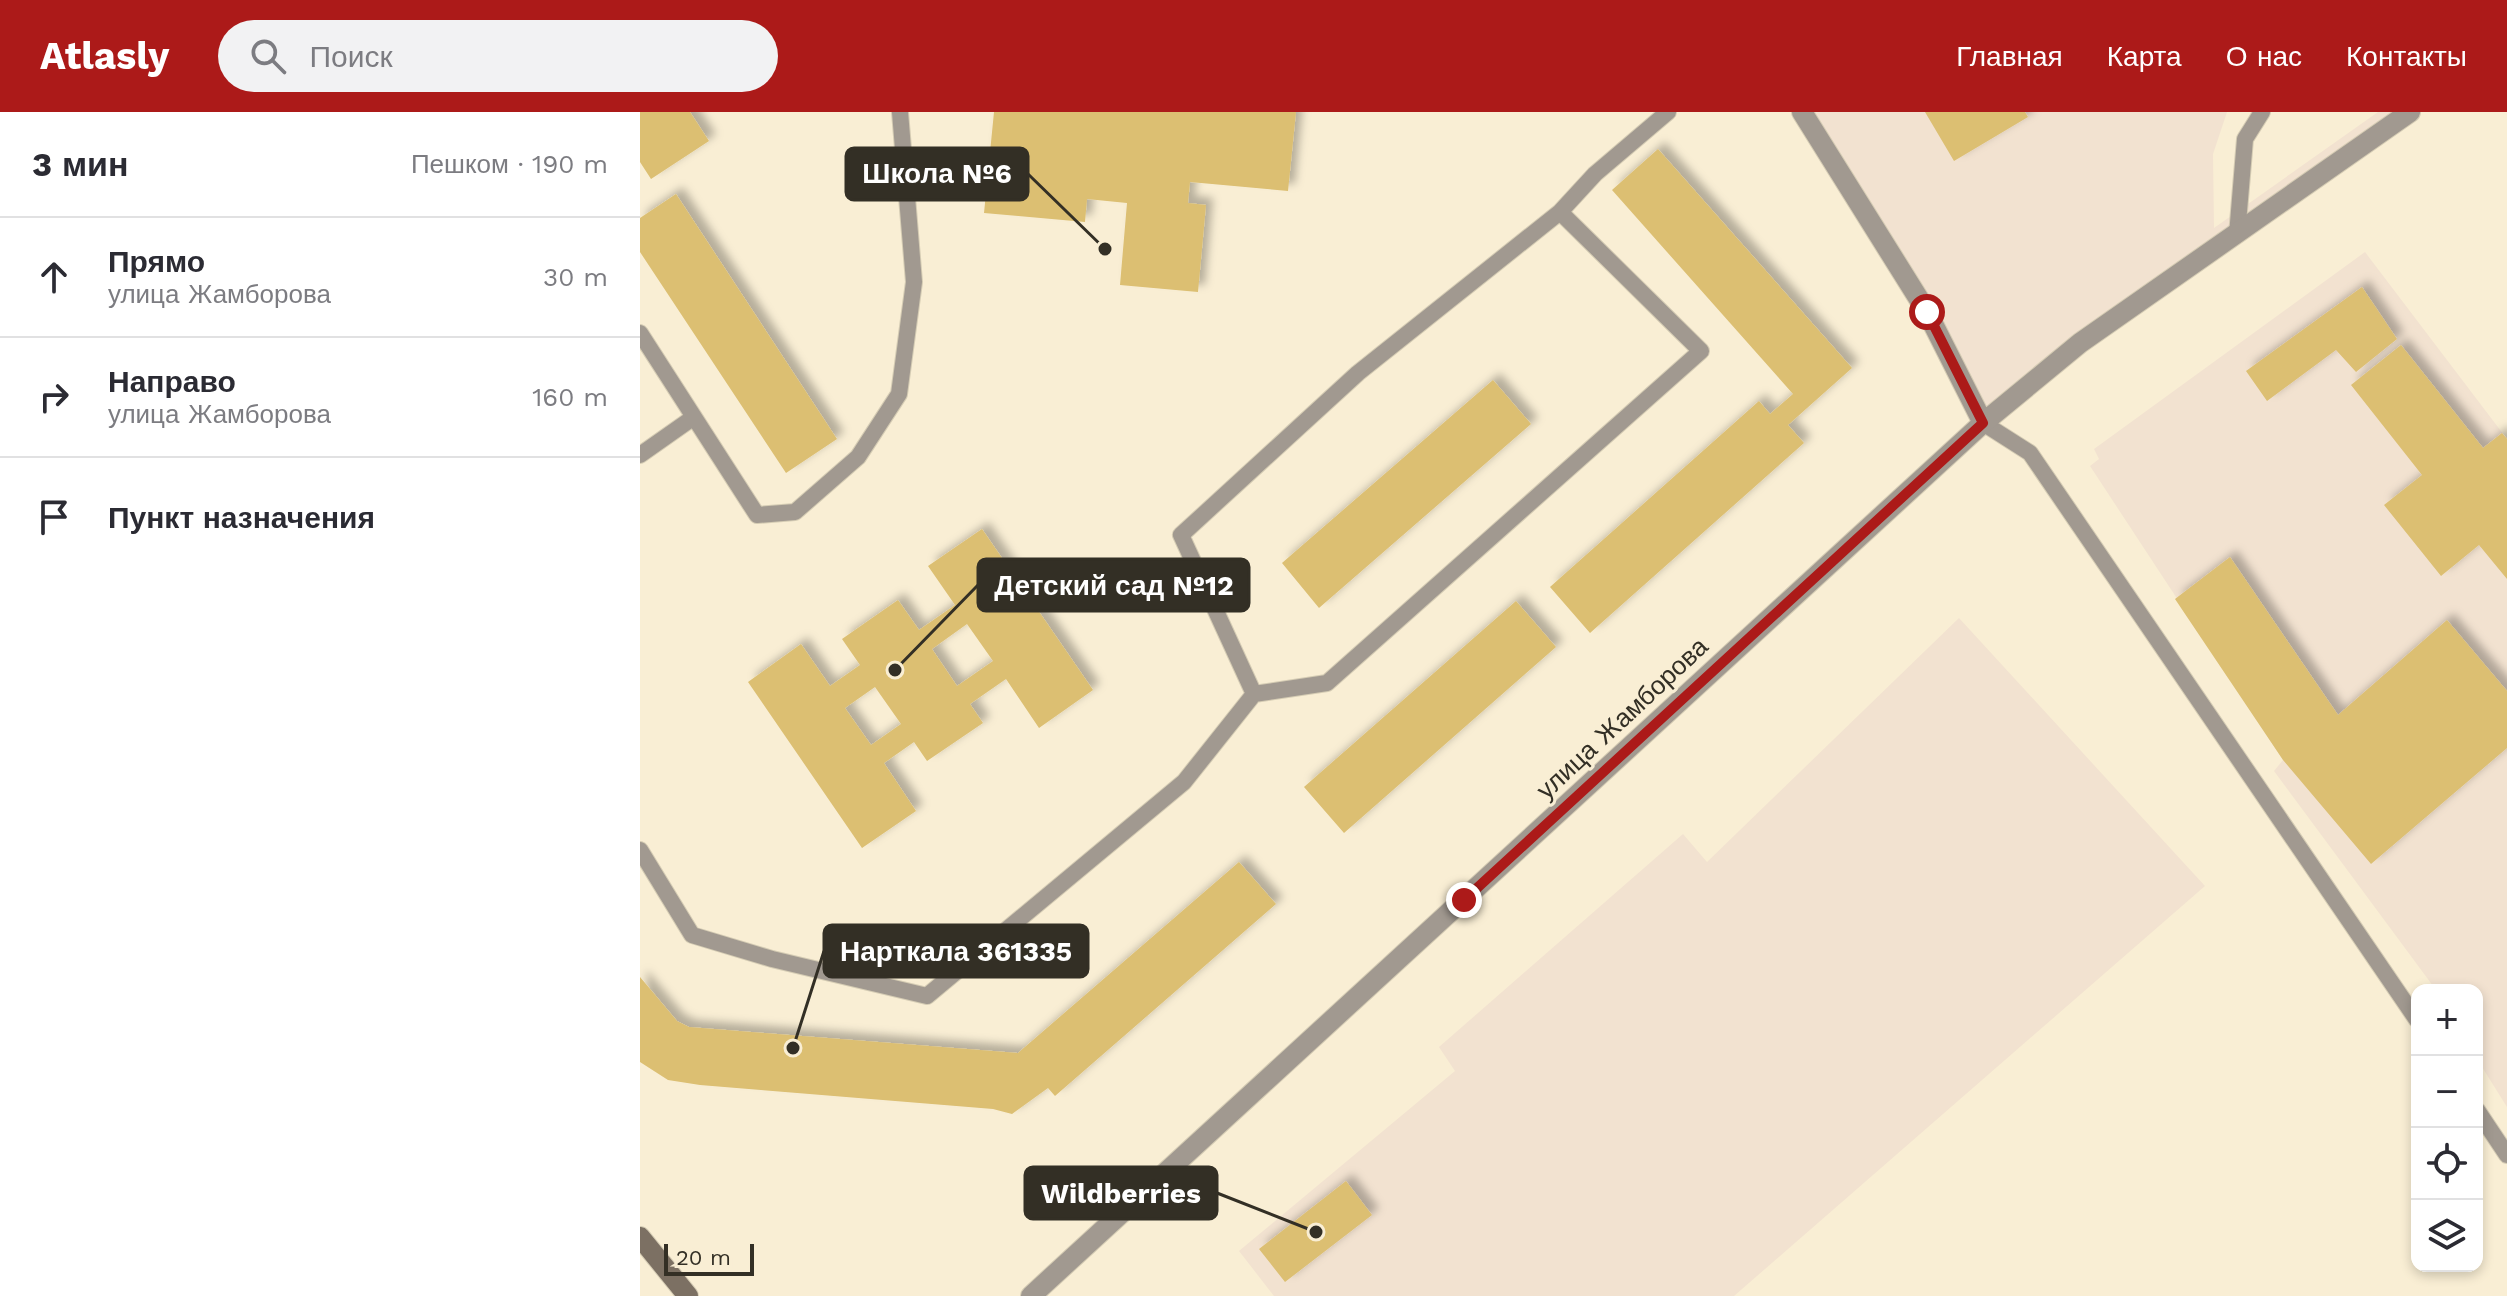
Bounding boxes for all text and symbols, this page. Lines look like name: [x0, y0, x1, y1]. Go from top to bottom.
search box: [218, 20, 778, 92]
text: Atlasly: [40, 34, 170, 78]
icon: search: [246, 34, 290, 78]
text: Поиск: [310, 39, 393, 74]
text: Главная: [1956, 40, 2063, 73]
text: Карта: [2107, 40, 2182, 73]
text: О нас: [2226, 40, 2302, 73]
text: Контакты: [2346, 40, 2467, 73]
text: 3 мин: [32, 144, 128, 184]
callout: Школа №6: [846, 148, 1028, 200]
text: Пешком · 190 m: [411, 149, 608, 179]
text: Школа №6: [862, 157, 1012, 190]
text: Прямо: [108, 244, 205, 279]
icon: ahead: [32, 255, 76, 299]
text: 30 m: [543, 262, 608, 292]
text: улица Жамборова: [108, 279, 331, 309]
route start: [1909, 294, 1945, 330]
text: Направо: [108, 364, 236, 399]
icon: right: [32, 375, 76, 419]
text: 160 m: [532, 382, 608, 412]
text: улица Жамборова: [108, 399, 331, 429]
icon: arrive: [32, 495, 76, 539]
text: Пункт назначения: [108, 500, 375, 535]
callout: Детский сад №12: [978, 559, 1249, 611]
text: Детский сад №12: [994, 569, 1234, 602]
street label: улица Жамборова: [1530, 631, 1714, 805]
route end: [1446, 882, 1482, 918]
callout: Нарткала 361335: [824, 925, 1088, 977]
text: Нарткала 361335: [840, 935, 1072, 968]
map controls: [2411, 984, 2483, 1272]
button: +: [2411, 984, 2483, 1056]
button: −: [2411, 1056, 2483, 1128]
button: locate: [2411, 1128, 2483, 1200]
callout: Wildberries: [1025, 1167, 1217, 1219]
text: Wildberries: [1041, 1177, 1201, 1210]
button: layers: [2411, 1200, 2483, 1272]
scale bar: [664, 1240, 754, 1276]
text: 20 m: [676, 1245, 731, 1270]

